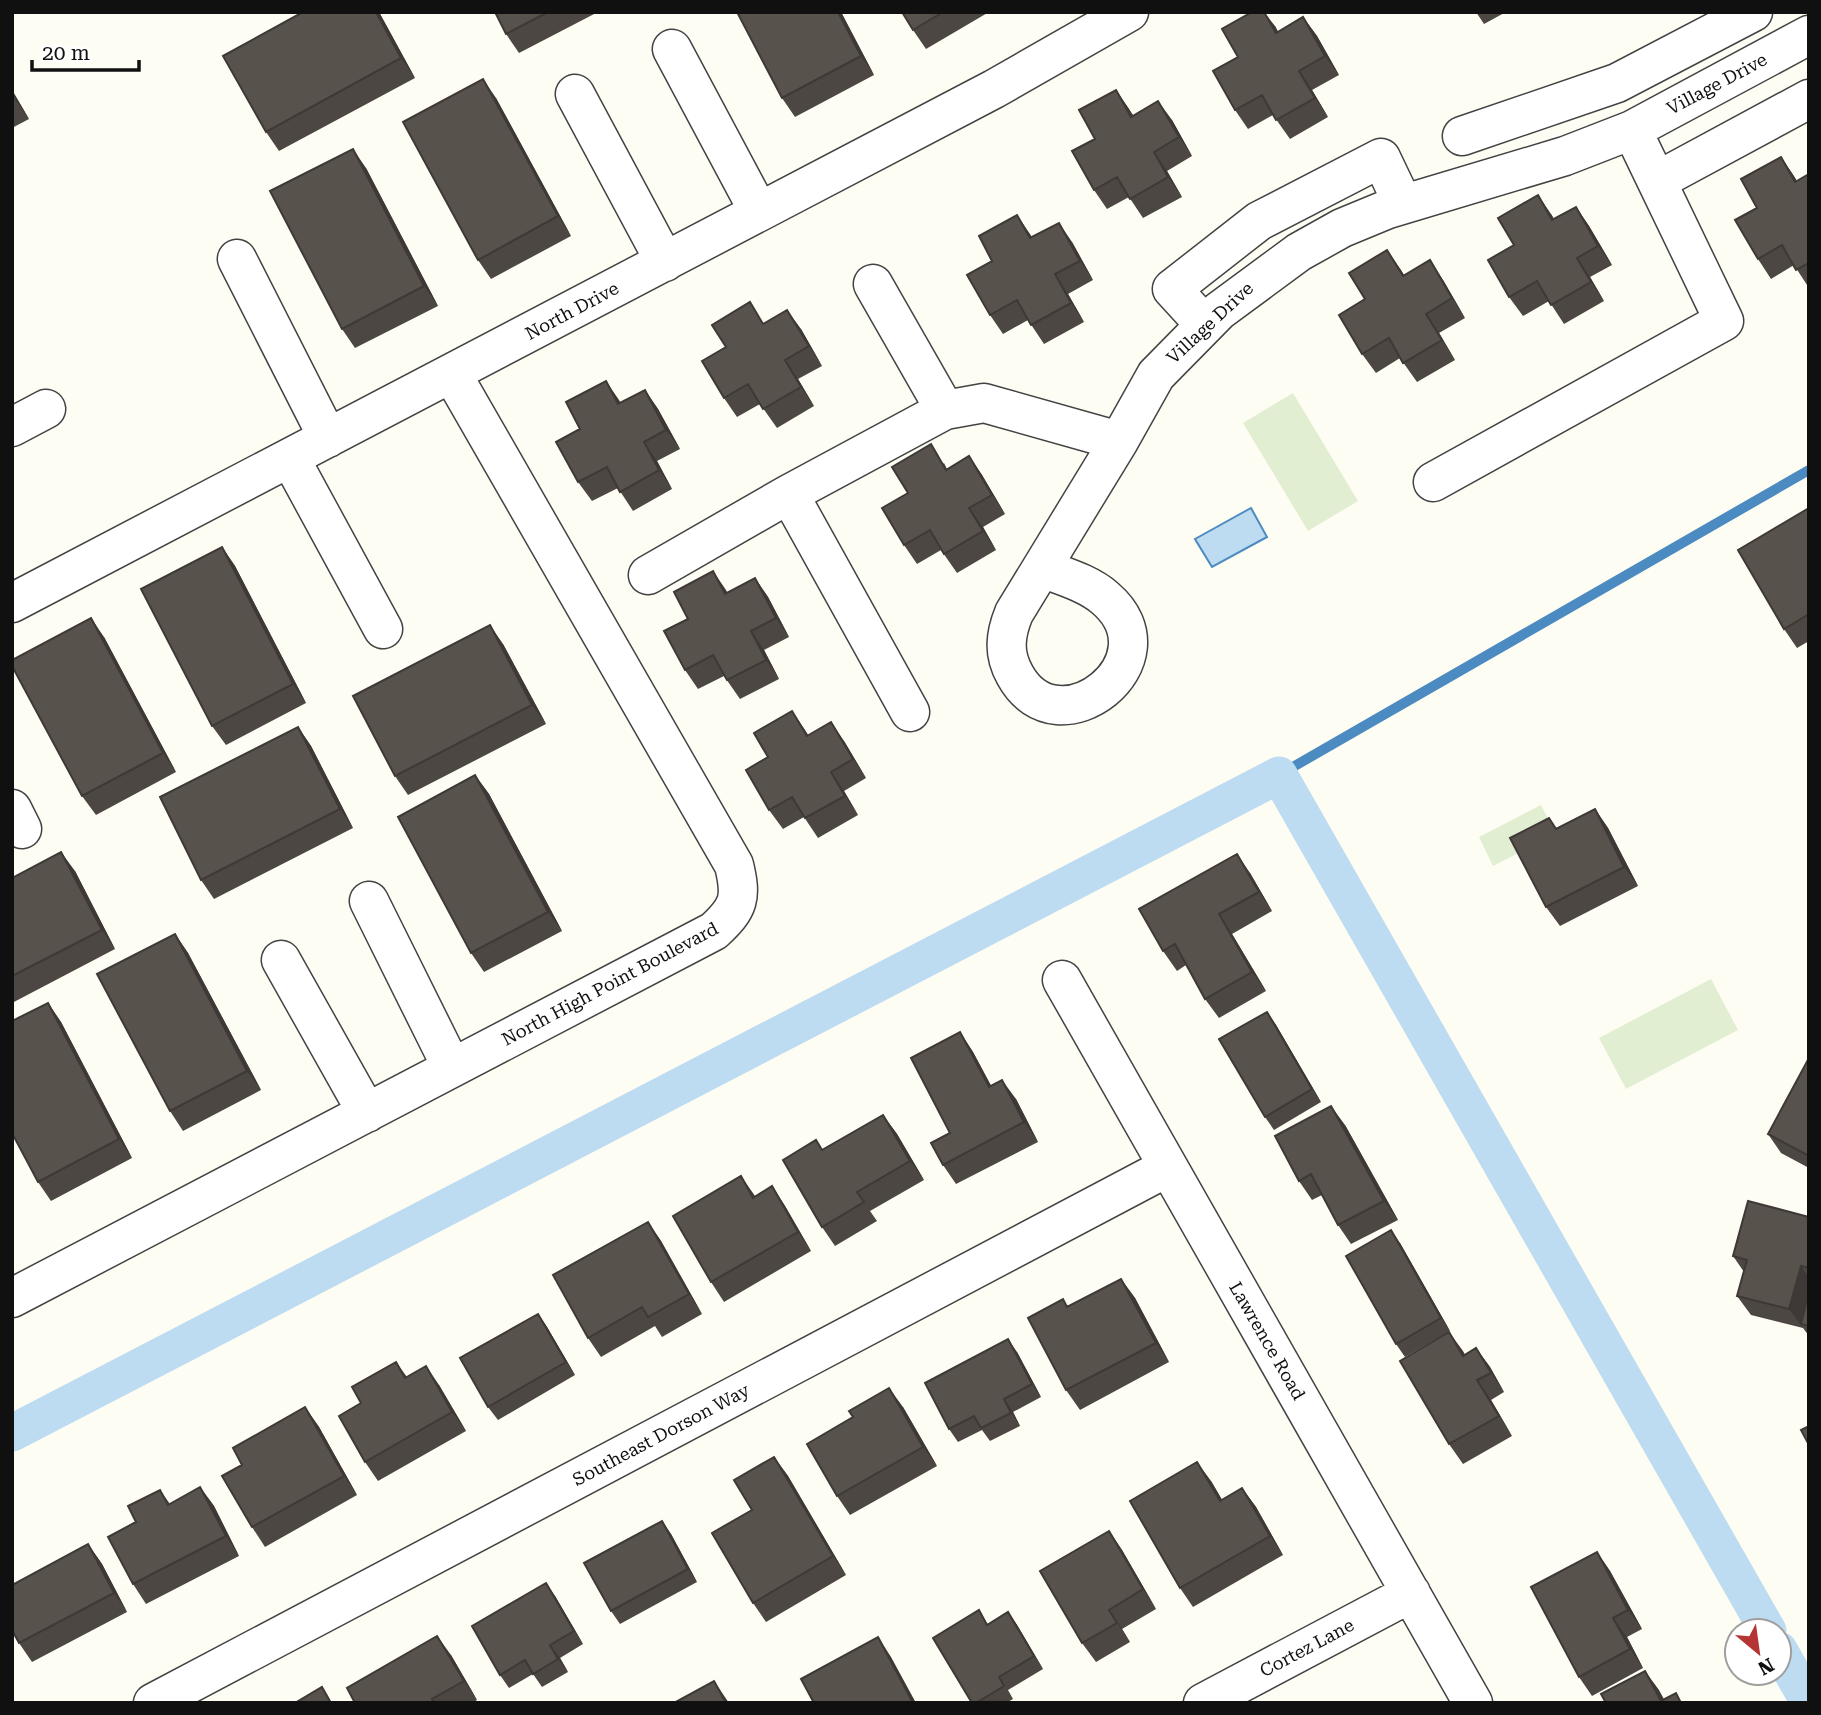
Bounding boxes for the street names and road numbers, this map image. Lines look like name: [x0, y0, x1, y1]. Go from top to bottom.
street label: Village Drive: [1663, 48, 1771, 119]
street label: North Drive: [521, 277, 622, 344]
street label: Village Drive: [1162, 277, 1257, 368]
street label: North High Point Boulevard: [498, 917, 722, 1050]
street label: Lawrence Road: [1225, 1278, 1310, 1404]
street label: Southeast Dorson Way: [569, 1379, 753, 1490]
street label: Cortez Lane: [1256, 1614, 1358, 1681]

